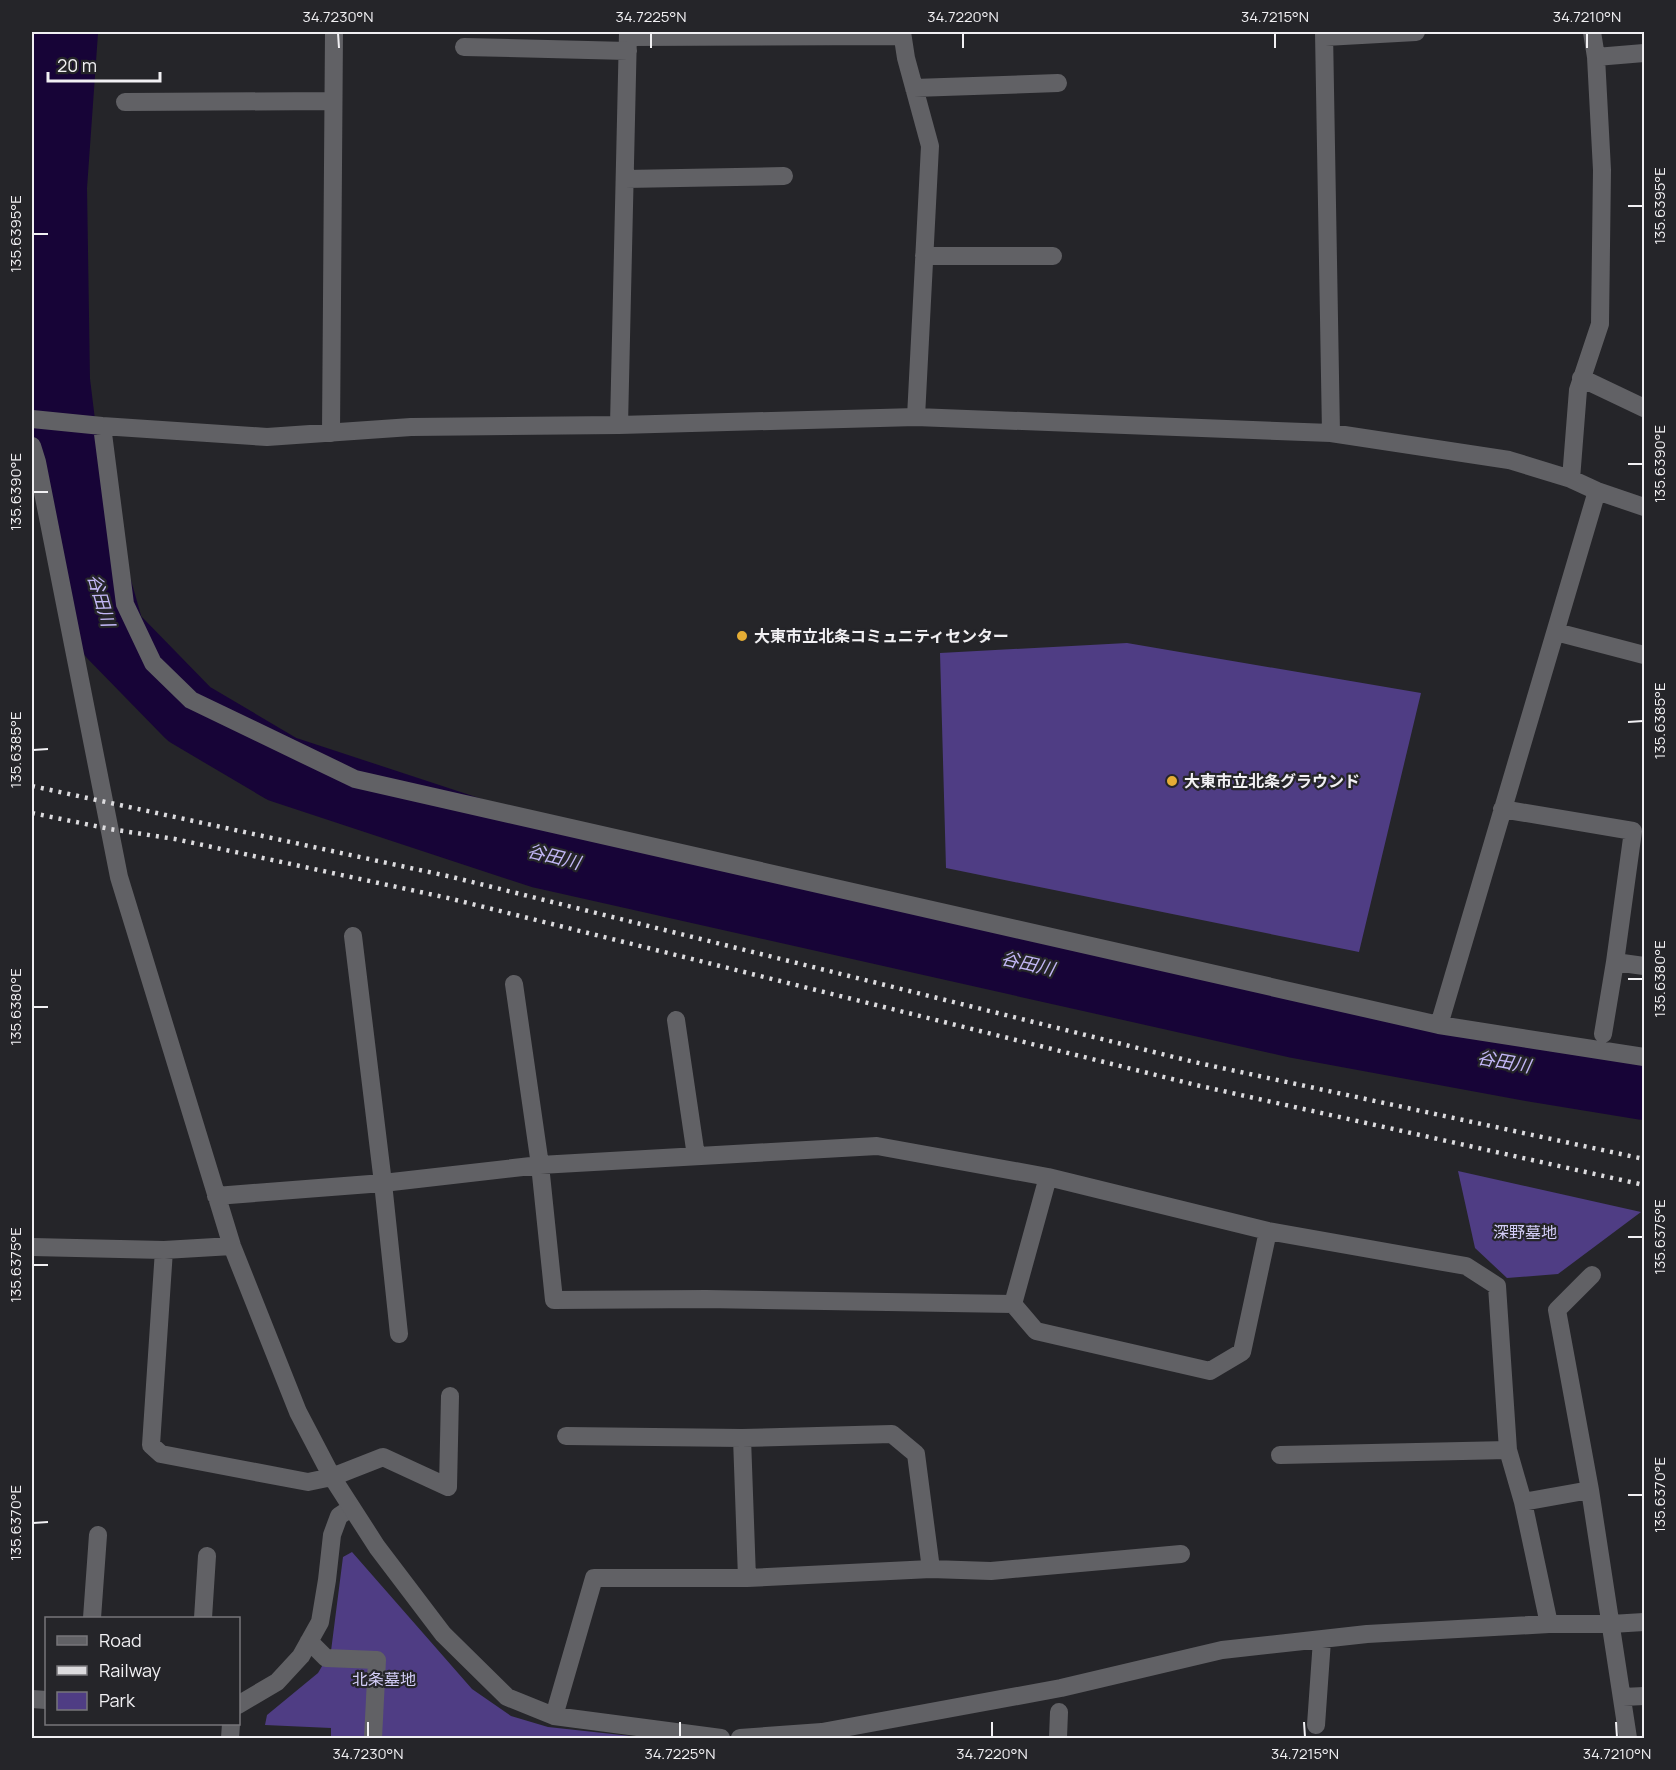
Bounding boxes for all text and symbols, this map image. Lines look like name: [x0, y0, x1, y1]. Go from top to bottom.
text: 34.7230°N: [302, 6, 374, 27]
text: 34.7225°N: [616, 6, 686, 27]
text: 34.7220°N: [927, 6, 999, 27]
text: 34.7215°N: [1241, 6, 1309, 27]
text: 34.7210°N: [1553, 6, 1621, 27]
scale bar: [48, 45, 160, 83]
text: 20 m: [57, 53, 97, 77]
text: 135.6395°E: [1649, 167, 1670, 245]
text: 135.6395°E: [5, 195, 26, 273]
text: 135.6390°E: [1649, 425, 1670, 503]
text: 135.6390°E: [5, 453, 26, 531]
water label: 谷田川: [83, 571, 122, 631]
place label: 大東市立北条コミュニティセンター: [754, 625, 1009, 647]
marker: 大東市立北条コミュニティセンター: [735, 629, 749, 643]
text: 135.6385°E: [1649, 683, 1670, 759]
text: 135.6385°E: [5, 712, 26, 788]
place label: 大東市立北条グラウンド: [1184, 770, 1360, 792]
marker: 大東市立北条グラウンド: [1165, 774, 1179, 788]
water label: 谷田川: [525, 838, 585, 875]
text: 135.6380°E: [1649, 940, 1670, 1018]
water label: 谷田川: [999, 945, 1059, 981]
text: 135.6380°E: [5, 968, 26, 1046]
water label: 谷田川: [1475, 1044, 1535, 1078]
text: 135.6375°E: [1649, 1199, 1670, 1275]
park label: 深野墓地: [1493, 1221, 1557, 1243]
text: 135.6375°E: [5, 1227, 26, 1303]
text: 135.6370°E: [1649, 1457, 1670, 1533]
text: 135.6370°E: [5, 1485, 26, 1561]
legend: [45, 1617, 240, 1725]
text: Road: [99, 1628, 142, 1652]
text: Railway: [99, 1658, 161, 1682]
park label: 北条墓地: [352, 1668, 416, 1690]
text: Park: [99, 1688, 136, 1712]
text: 34.7230°N: [332, 1743, 404, 1764]
text: 34.7225°N: [645, 1743, 715, 1764]
text: 34.7220°N: [956, 1743, 1028, 1764]
text: 34.7215°N: [1271, 1743, 1339, 1764]
text: 34.7210°N: [1583, 1743, 1651, 1764]

